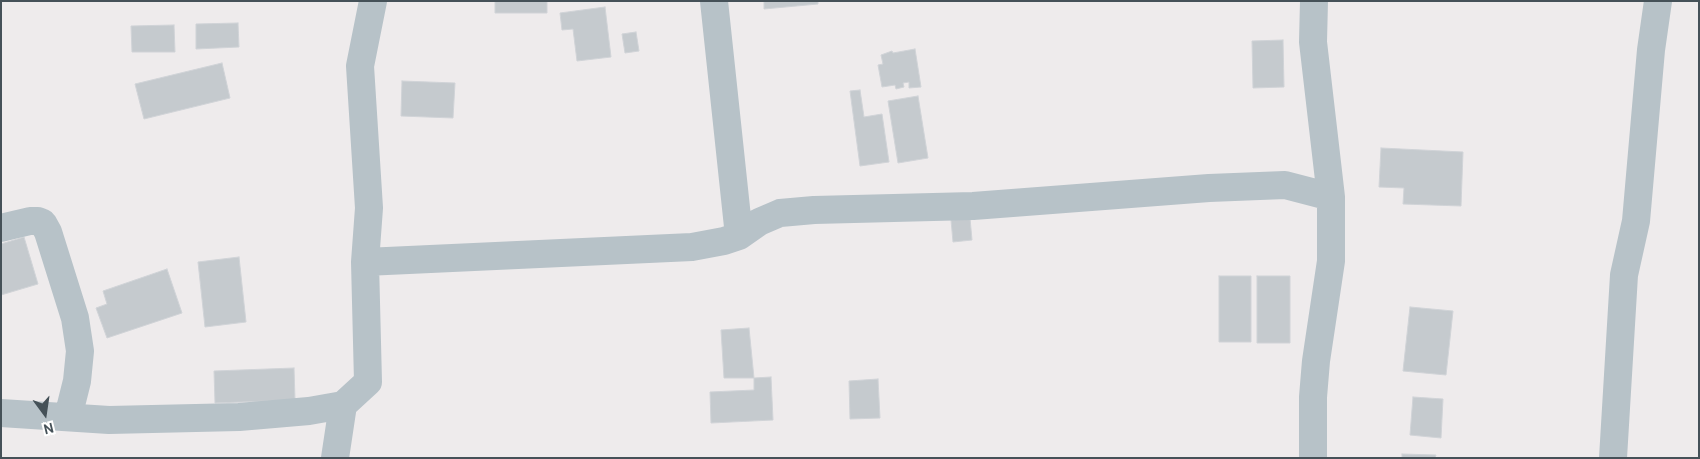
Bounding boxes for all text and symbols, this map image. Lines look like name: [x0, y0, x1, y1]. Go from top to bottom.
north arrow: [20, 389, 70, 439]
text: N: [42, 419, 56, 438]

